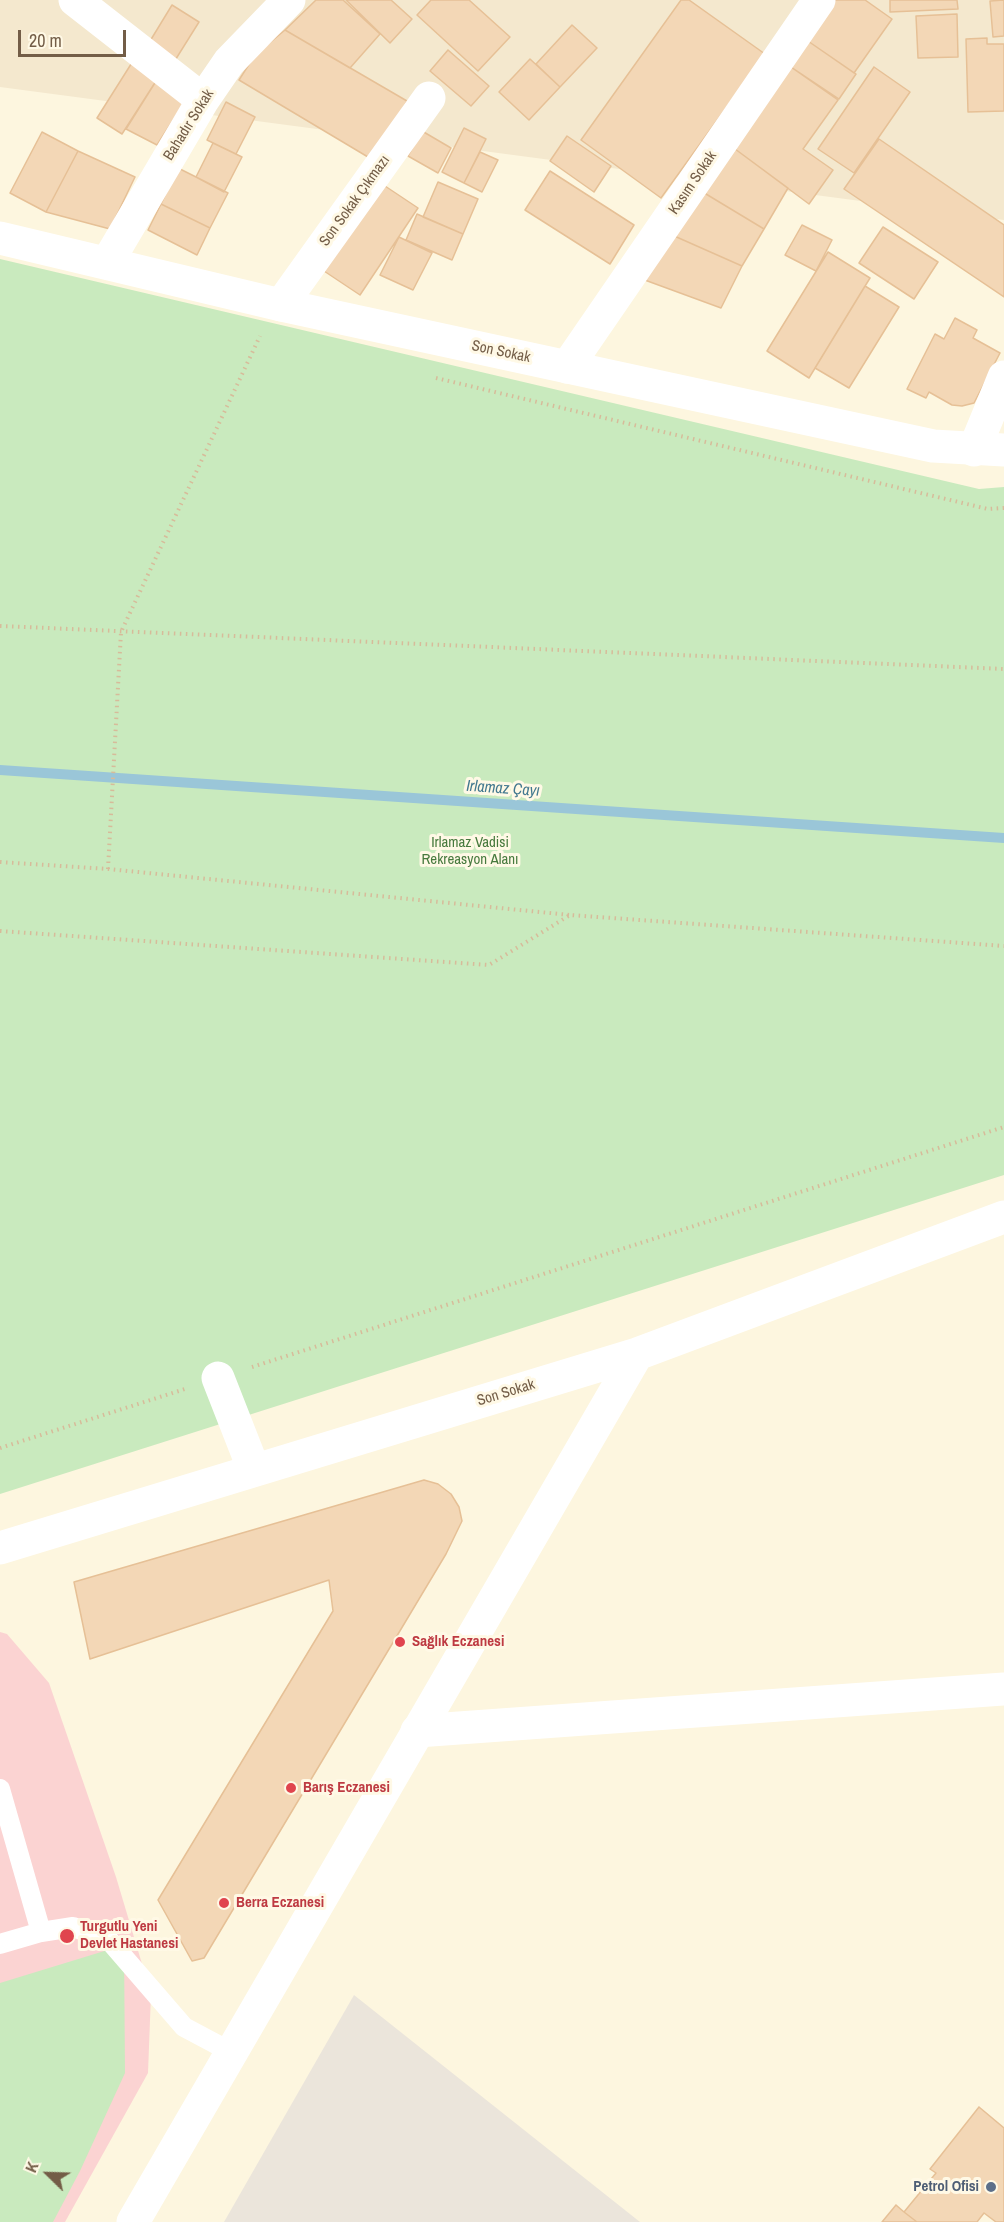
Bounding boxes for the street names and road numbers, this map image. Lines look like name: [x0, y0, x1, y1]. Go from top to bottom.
street label: Bahadır Sokak: [160, 86, 218, 164]
street label: Kasım Sokak: [665, 148, 721, 218]
street label: Son Sokak Çıkmazı: [316, 152, 394, 250]
street label: Son Sokak: [470, 337, 532, 367]
street label: Son Sokak: [475, 1376, 537, 1410]

